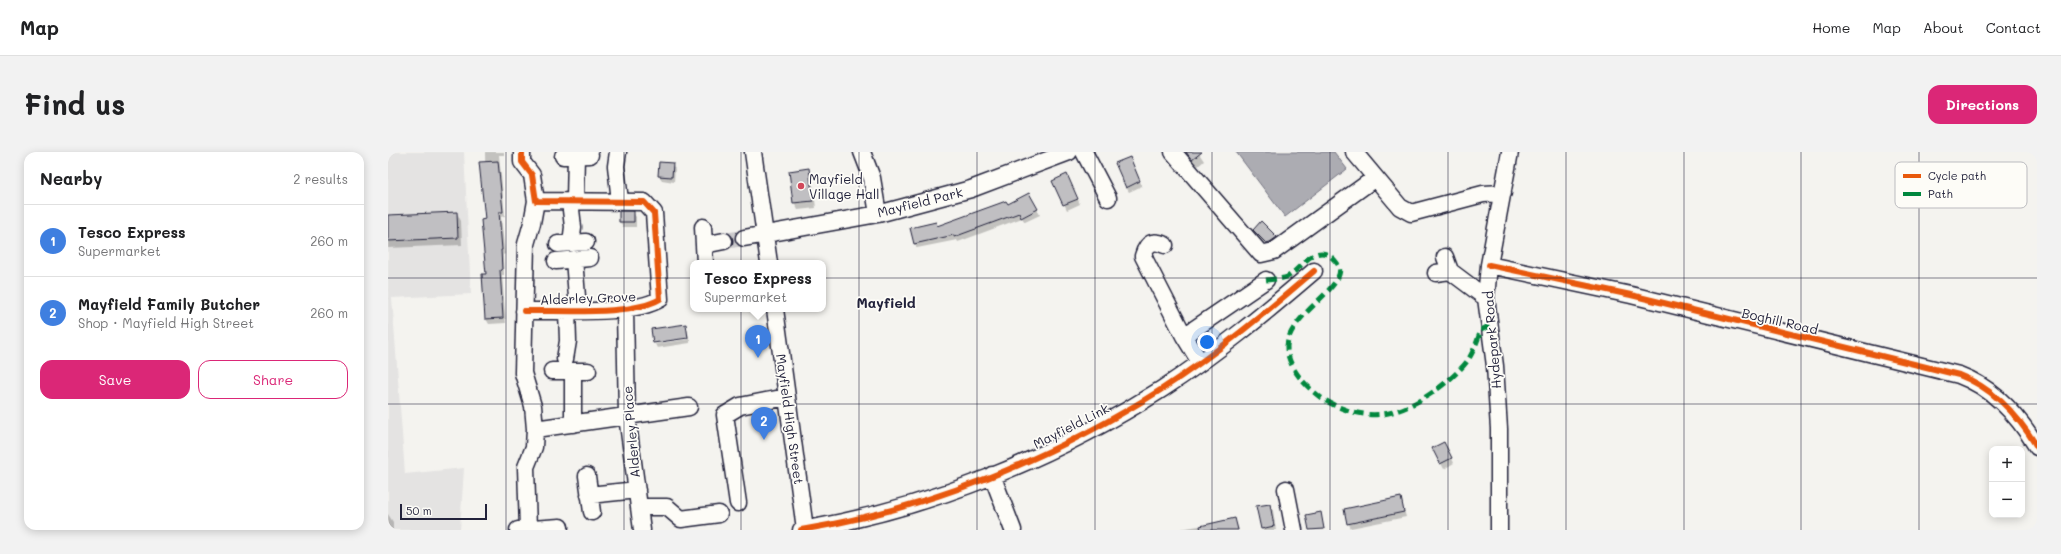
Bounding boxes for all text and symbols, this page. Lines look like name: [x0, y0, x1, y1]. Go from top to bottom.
text: Map: [20, 15, 59, 40]
text: Home: [1812, 18, 1850, 37]
text: Map: [1872, 18, 1901, 37]
text: About: [1923, 18, 1964, 37]
text: Contact: [1986, 18, 2041, 37]
button: Directions: [1928, 85, 2037, 124]
text: Find us: [24, 86, 125, 122]
legend: [1895, 162, 2027, 208]
text: Nearby: [40, 167, 102, 189]
text: Cycle path: [1928, 168, 1986, 183]
text: 2 results: [293, 170, 348, 187]
place label: Mayfield Village Hall: [809, 170, 880, 202]
marker: Mayfield Village Hall: [796, 181, 806, 191]
street label: Mayfield Park: [875, 183, 964, 220]
text: Path: [1928, 186, 1953, 201]
text: Tesco Express: [78, 222, 186, 242]
text: 1: [50, 232, 56, 249]
text: 260 m: [310, 232, 348, 249]
text: Supermarket: [78, 242, 161, 259]
popup: [690, 260, 826, 312]
text: Tesco Express: [704, 268, 812, 288]
street label: Alderley Grove: [540, 287, 636, 308]
text: Supermarket: [704, 288, 787, 305]
street label: Hydepark Road: [1479, 290, 1504, 390]
district label: Mayfield: [856, 293, 916, 312]
text: Mayfield Family Butcher: [78, 294, 260, 314]
street label: Boghill Road: [1740, 303, 1820, 338]
text: 2: [49, 304, 57, 321]
text: 260 m: [310, 304, 348, 321]
text: Shop · Mayfield High Street: [78, 314, 254, 331]
pin: 1: [745, 325, 771, 358]
your location: [1197, 332, 1217, 352]
street label: Mayfield High Street: [773, 353, 808, 486]
button: Save: [40, 360, 190, 399]
button: Share: [198, 360, 348, 399]
street label: Alderley Place: [618, 385, 643, 479]
street label: Mayfield Link: [1030, 399, 1112, 452]
pin: 2: [751, 407, 777, 440]
map controls: [1989, 446, 2025, 518]
button: +: [1989, 446, 2025, 482]
button: −: [1989, 482, 2025, 518]
scale bar: [400, 502, 487, 521]
text: 50 m: [406, 503, 432, 518]

